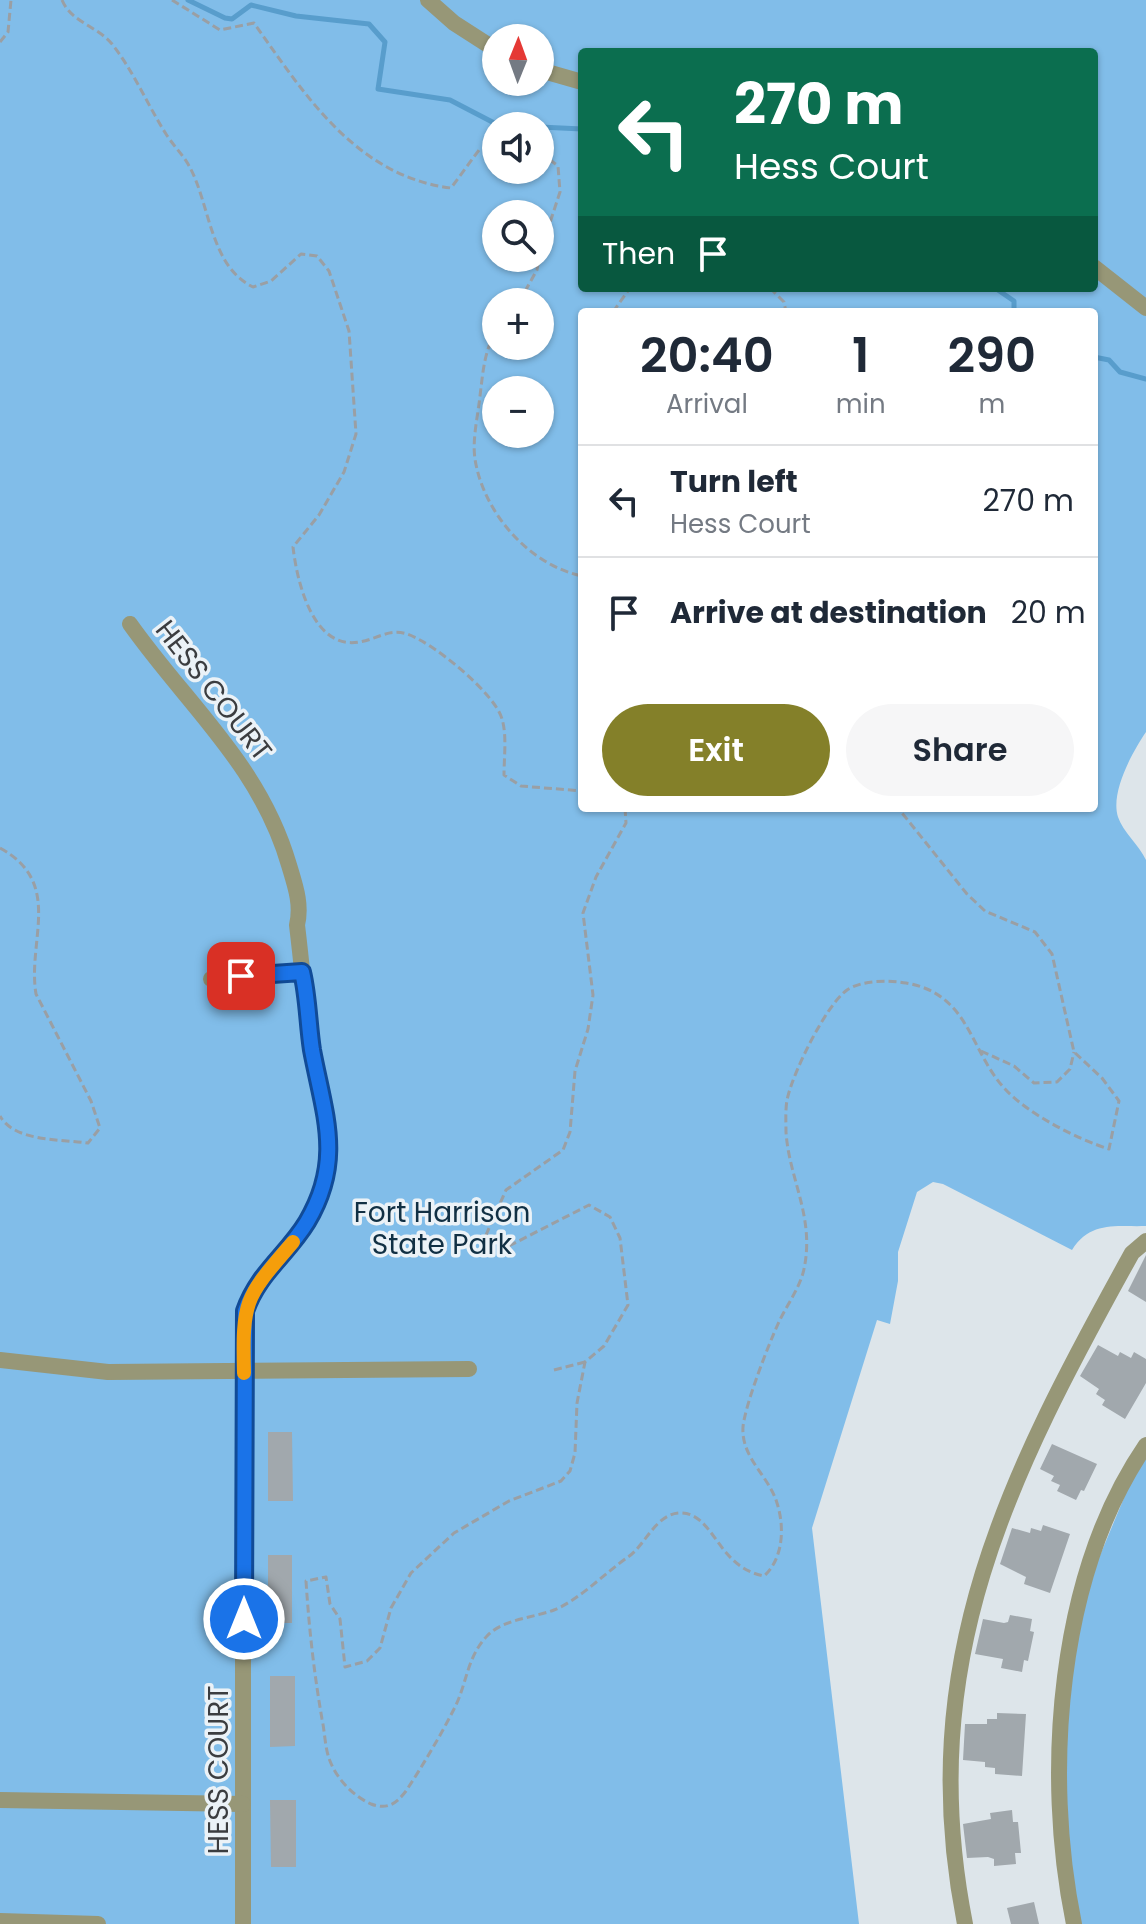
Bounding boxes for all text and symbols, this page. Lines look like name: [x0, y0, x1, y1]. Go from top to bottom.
north arrow: [482, 24, 554, 96]
map controls: [482, 24, 554, 448]
text: 270 m: [734, 65, 904, 144]
icon: left: [602, 80, 706, 184]
button: sound: [482, 112, 554, 184]
text: Hess Court: [734, 141, 929, 192]
button: search: [482, 200, 554, 272]
text: Then: [602, 232, 675, 275]
icon: arrive: [691, 232, 735, 276]
button: +: [482, 288, 554, 360]
text: 20:40: [640, 322, 774, 389]
text: 1: [852, 322, 869, 389]
text: 290: [947, 322, 1036, 389]
button: −: [482, 376, 554, 448]
text: Arrival: [666, 386, 748, 422]
text: min: [836, 386, 886, 422]
text: m: [978, 386, 1005, 422]
text: Turn left: [670, 460, 798, 503]
icon: left: [602, 479, 646, 523]
text: 270 m: [983, 479, 1074, 522]
text: Hess Court: [670, 506, 811, 542]
icon: arrive: [602, 591, 646, 635]
text: Arrive at destination: [670, 591, 987, 634]
text: 20 m: [1011, 591, 1086, 634]
street label: HESS COURT: [146, 612, 281, 769]
button: Exit: [602, 704, 830, 796]
button: Share: [846, 704, 1074, 796]
pin: [207, 942, 275, 1010]
icon: arrive: [219, 954, 263, 998]
park label: Fort Harrison State Park: [354, 1193, 530, 1264]
position arrow: [202, 1577, 286, 1661]
street label: HESS COURT: [199, 1686, 238, 1854]

